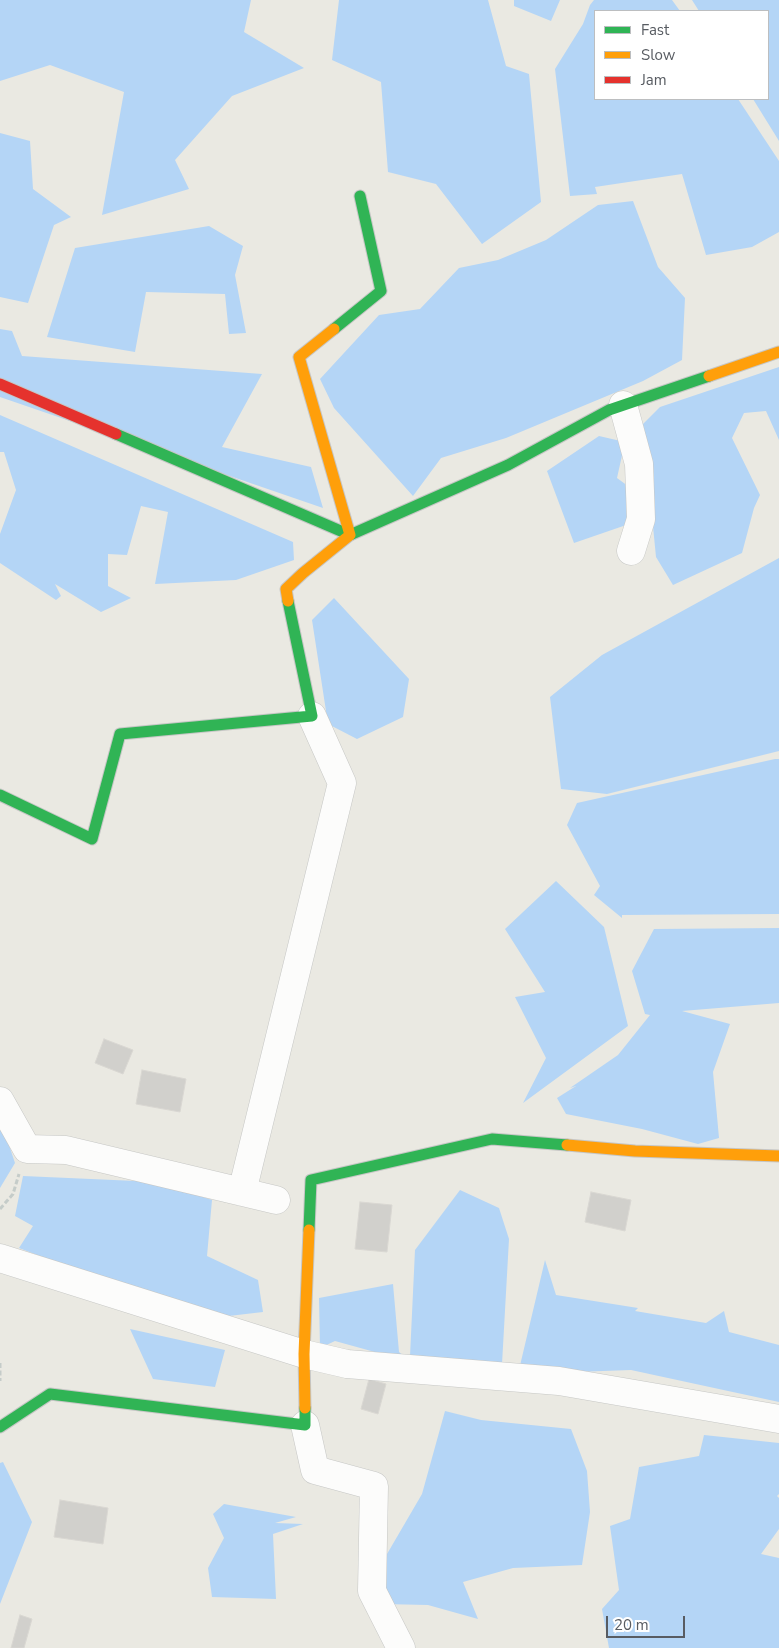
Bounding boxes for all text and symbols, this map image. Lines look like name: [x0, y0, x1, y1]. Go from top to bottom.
legend: [594, 10, 769, 100]
text: Fast: [641, 20, 669, 40]
text: Slow: [641, 45, 675, 65]
text: Jam: [641, 70, 667, 90]
scale bar: [609, 1606, 688, 1638]
text: 20 m: [614, 1615, 649, 1635]

